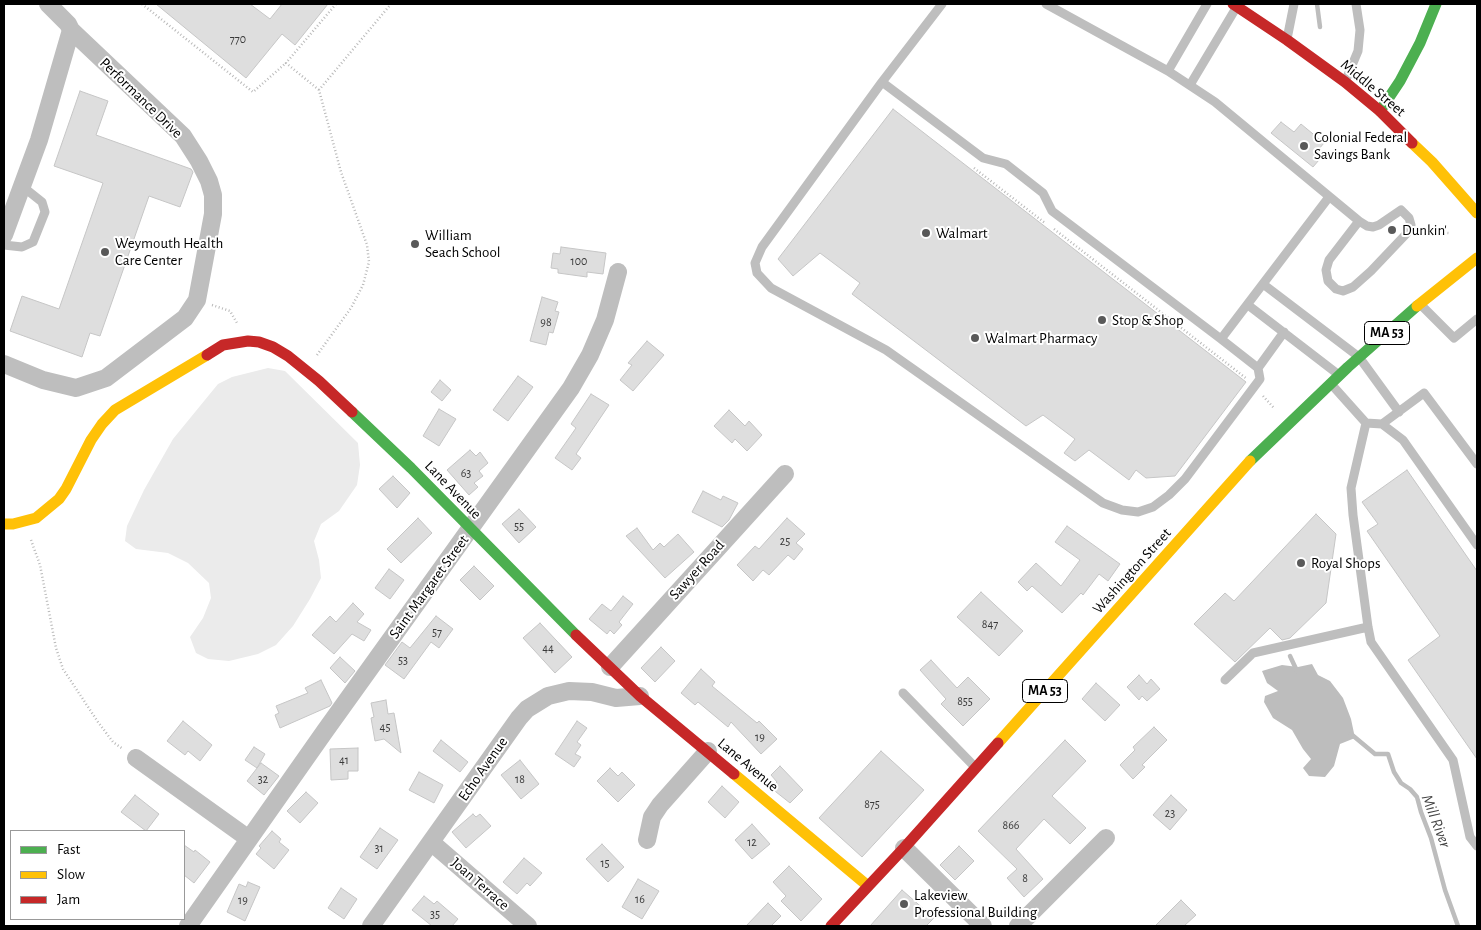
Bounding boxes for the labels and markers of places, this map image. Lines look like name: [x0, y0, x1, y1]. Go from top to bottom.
place label: Colonial Federal Savings Bank: [1314, 128, 1407, 163]
marker: Colonial Federal Savings Bank: [1298, 140, 1310, 152]
place label: Dunkin': [1402, 221, 1447, 239]
place label: Walmart: [936, 224, 988, 242]
marker: Dunkin': [1386, 224, 1398, 236]
place label: William Seach School: [425, 226, 500, 261]
marker: Walmart: [920, 227, 932, 239]
place label: Weymouth Health Care Center: [115, 234, 223, 269]
marker: William Seach School: [409, 238, 421, 250]
marker: Weymouth Health Care Center: [99, 246, 111, 258]
place label: Stop & Shop: [1112, 311, 1184, 329]
marker: Stop & Shop: [1096, 314, 1108, 326]
place label: Walmart Pharmacy: [985, 329, 1097, 347]
marker: Walmart Pharmacy: [969, 332, 981, 344]
place label: Royal Shops: [1311, 554, 1380, 572]
marker: Royal Shops: [1295, 557, 1307, 569]
place label: Lakeview Professional Building: [914, 886, 1037, 921]
marker: Lakeview Professional Building: [898, 898, 910, 910]

